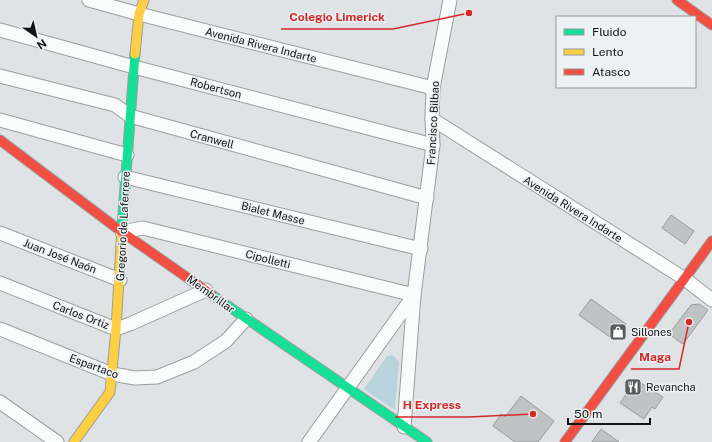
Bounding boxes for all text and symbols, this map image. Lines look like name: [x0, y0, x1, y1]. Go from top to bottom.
callout: Colegio Limerick: [281, 5, 393, 29]
text: Colegio Limerick: [289, 10, 385, 24]
north arrow: [16, 16, 56, 56]
legend: [556, 16, 696, 88]
street label: Avenida Rivera Indarte: [204, 25, 318, 65]
text: Fluido: [592, 25, 627, 39]
text: N: [35, 37, 49, 52]
text: Lento: [592, 45, 624, 59]
text: Atasco: [592, 65, 631, 79]
street label: Robertson: [189, 75, 243, 101]
street label: Francisco Bilbao: [425, 81, 441, 165]
street label: Cranwell: [189, 127, 235, 151]
street label: Gregorio de Laferrere: [114, 171, 132, 281]
street label: Avenida Rivera Indarte: [521, 174, 625, 244]
street label: Bialet Masse: [240, 199, 306, 227]
street label: Juan José Naón: [22, 237, 98, 275]
street label: Cipolletti: [244, 248, 292, 270]
street label: Membrillar: [185, 273, 237, 315]
street label: Carlos Ortiz: [51, 299, 111, 331]
shop icon: Sillones: [608, 322, 628, 342]
place label: Sillones: [631, 326, 672, 338]
callout: Maga: [631, 345, 679, 369]
text: Maga: [639, 350, 671, 364]
street label: Espartaco: [68, 352, 120, 380]
restaurant icon: Revancha: [623, 377, 643, 397]
place label: Revancha: [646, 381, 696, 393]
callout: H Express: [395, 393, 469, 417]
text: H Express: [403, 398, 461, 412]
scale bar: [568, 400, 650, 426]
text: 50 m: [574, 407, 602, 421]

